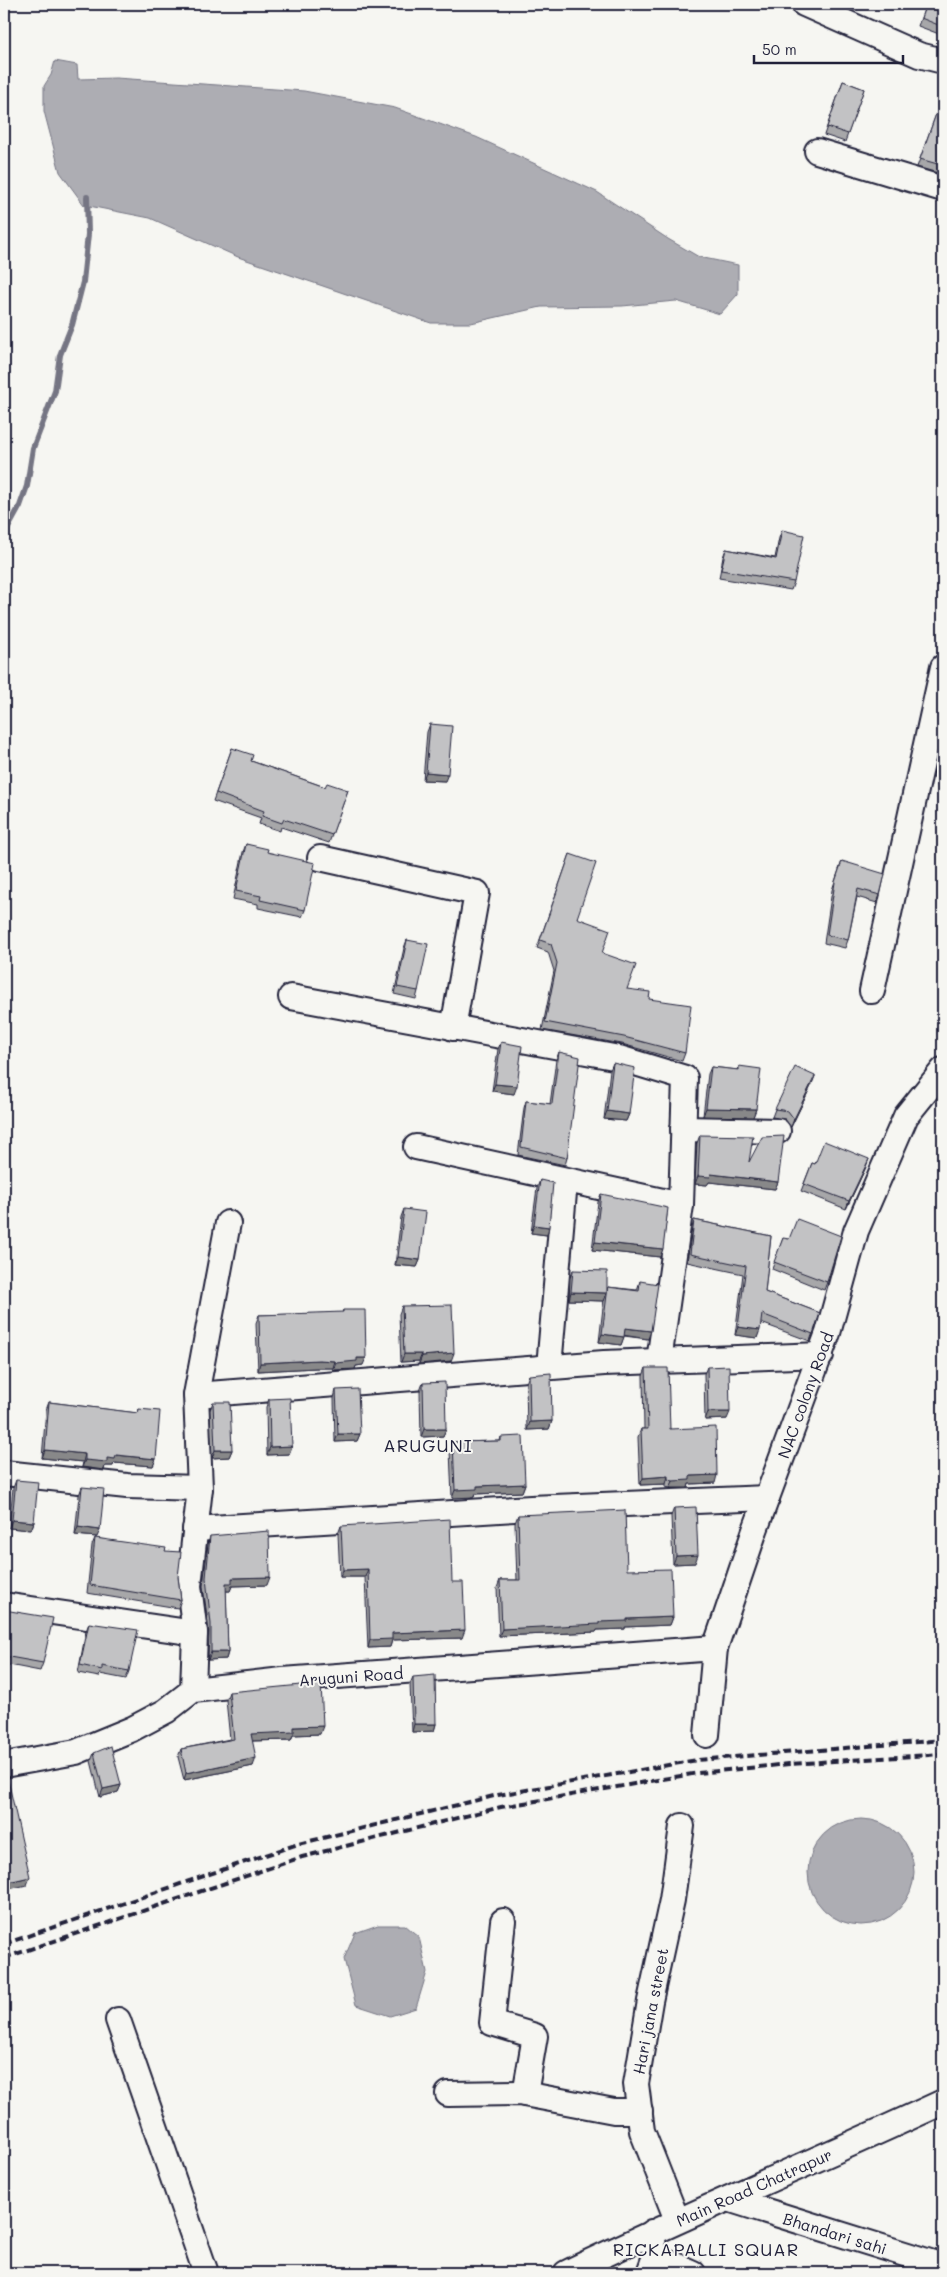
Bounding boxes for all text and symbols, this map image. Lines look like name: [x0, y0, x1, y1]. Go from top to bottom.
scale bar: [754, 32, 903, 64]
text: 50 m: [762, 39, 797, 59]
street label: NAC colony Road: [772, 1329, 838, 1461]
district label: ARUGUNI: [383, 1433, 473, 1457]
street label: Aruguni Road: [298, 1662, 404, 1690]
street label: Hari jana street: [627, 1946, 673, 2076]
street label: Main Road Chatrapur: [673, 2143, 835, 2231]
street label: Bhandari sahi: [780, 2207, 890, 2259]
district label: RICKAPALLI SQUAR: [613, 2237, 799, 2261]

